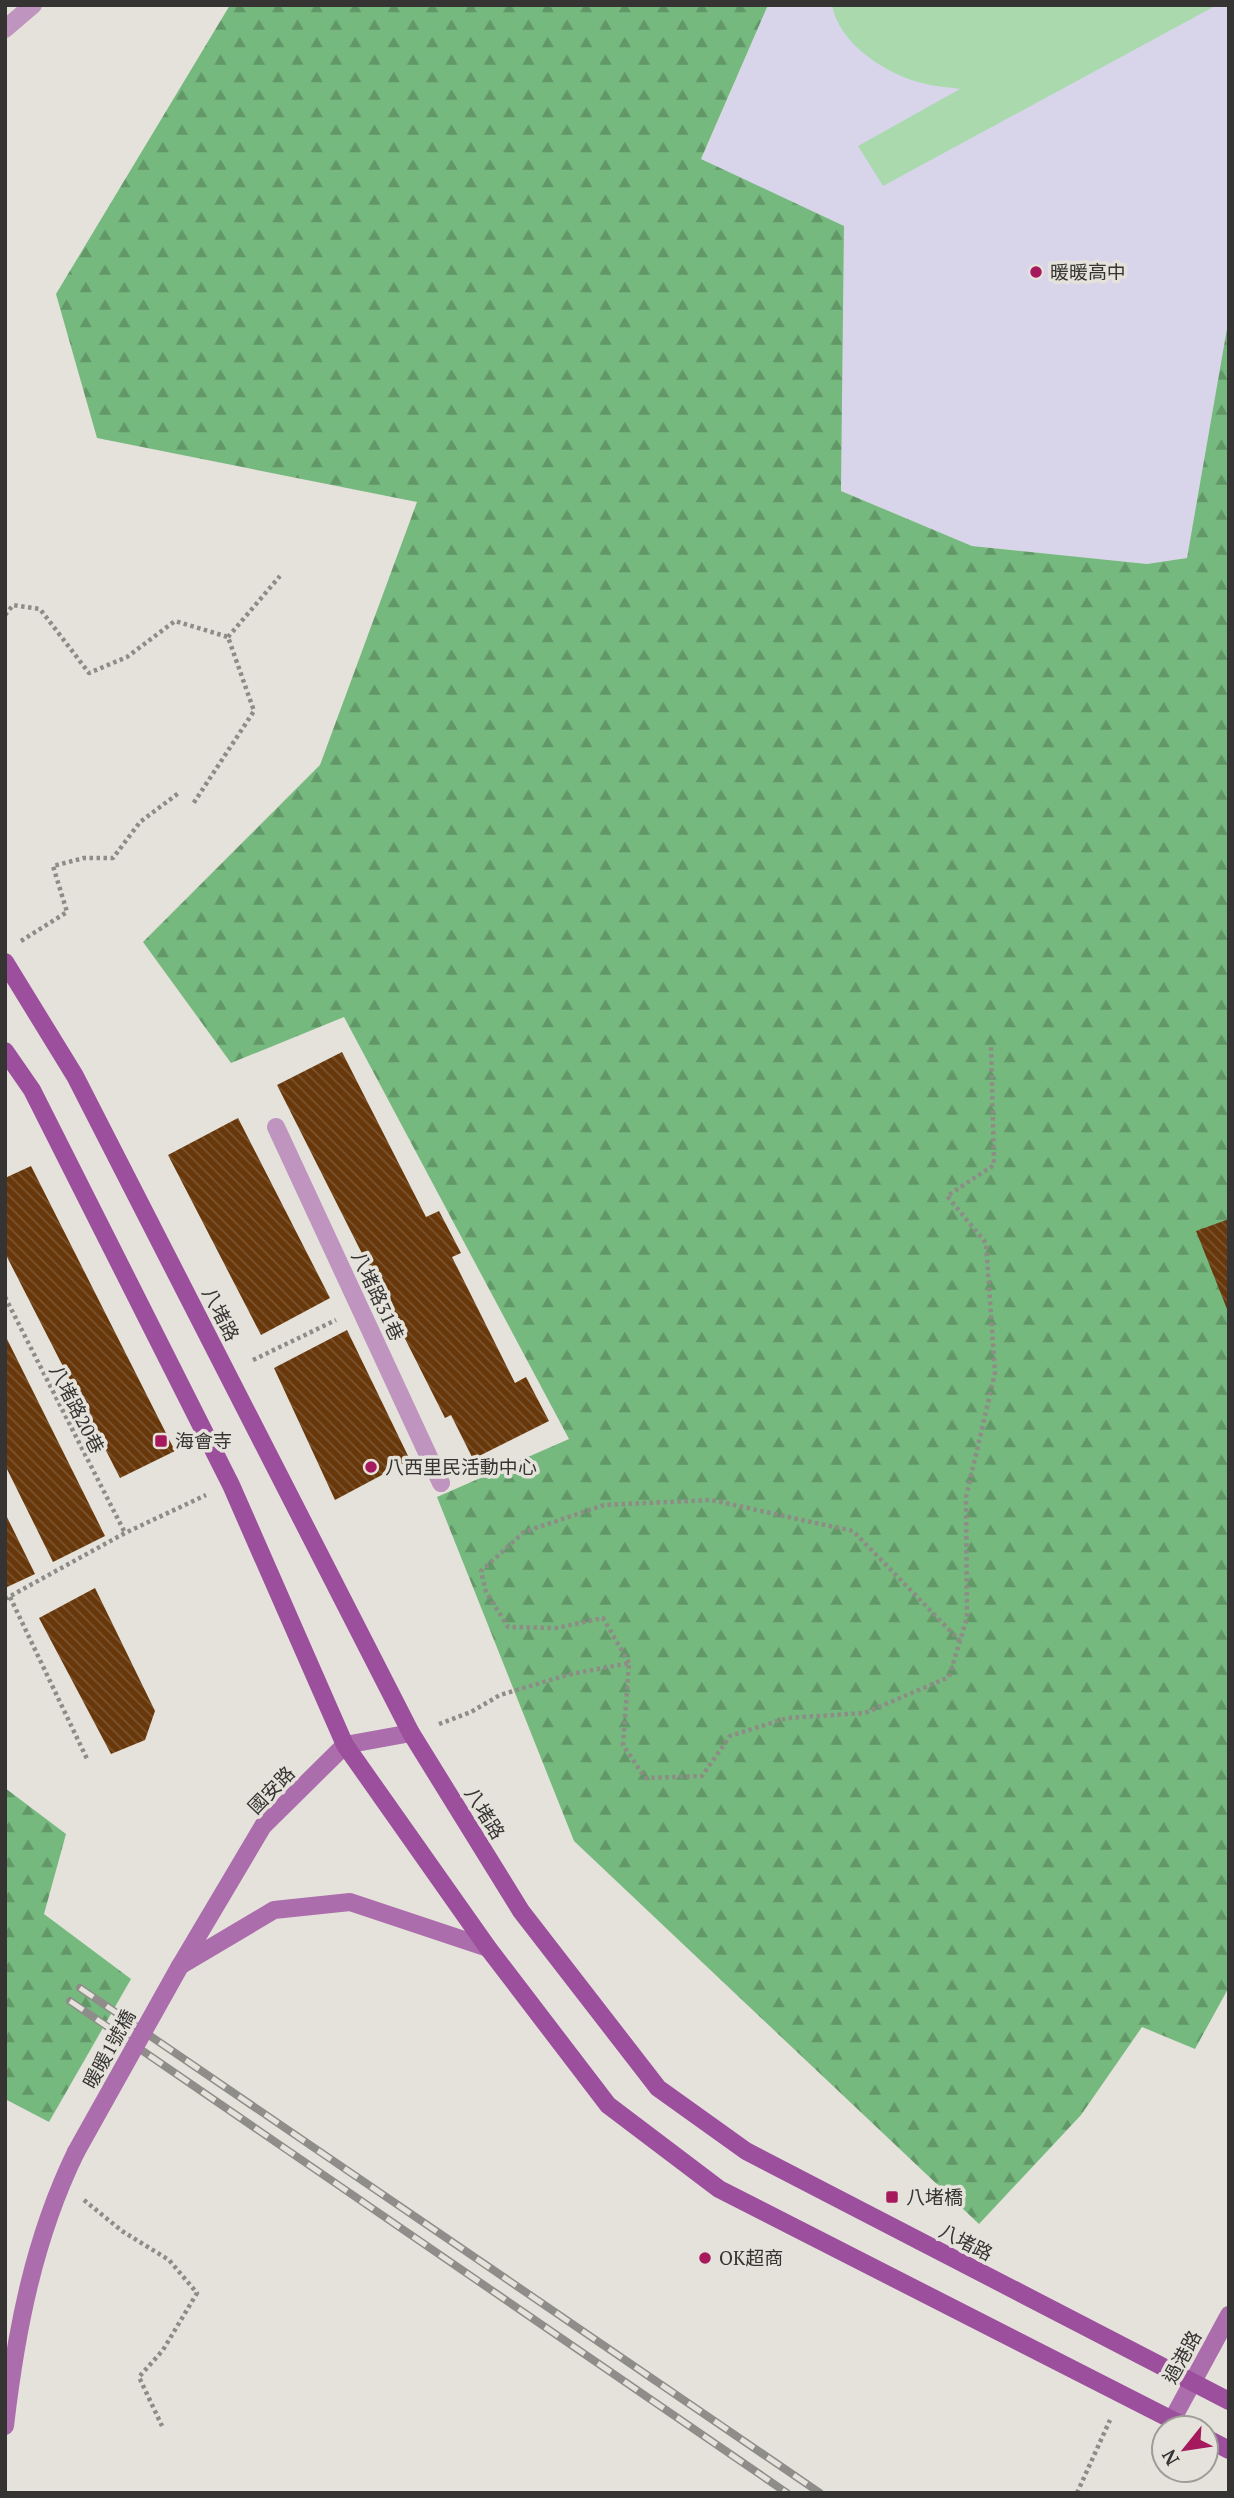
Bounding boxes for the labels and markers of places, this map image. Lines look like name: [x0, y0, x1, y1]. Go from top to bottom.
place label: 暖暖高中: [1050, 259, 1126, 284]
marker: 暖暖高中: [1028, 264, 1044, 280]
place label: 海會寺: [175, 1428, 232, 1453]
marker: 海會寺: [153, 1433, 169, 1449]
place label: 八西里民活動中心: [385, 1454, 537, 1479]
marker: 八西里民活動中心: [363, 1459, 379, 1475]
place label: 八堵橋: [906, 2184, 963, 2209]
marker: 八堵橋: [884, 2189, 900, 2205]
place label: OK超商: [719, 2245, 783, 2270]
marker: OK超商: [697, 2250, 713, 2266]

